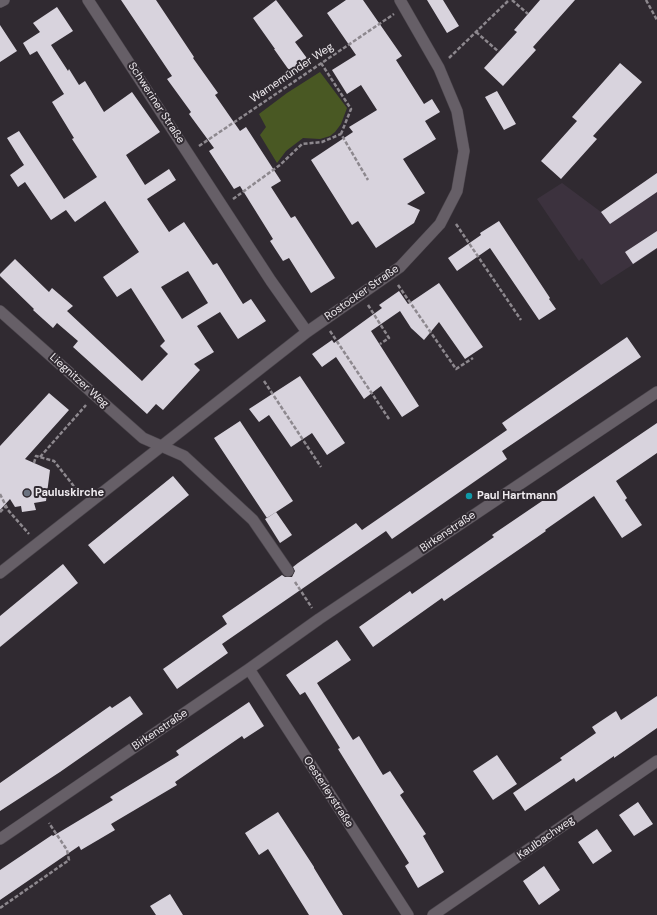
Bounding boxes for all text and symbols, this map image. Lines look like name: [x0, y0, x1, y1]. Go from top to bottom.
street label: Warnemünder Weg: [248, 40, 336, 106]
street label: Schweriner Straße: [125, 60, 187, 146]
street label: Rostocker Straße: [322, 263, 402, 323]
street label: Liegnitzer Weg: [47, 351, 111, 411]
place label: Pauluskirche: [35, 486, 104, 500]
marker: Pauluskirche: [22, 488, 32, 498]
place label: Paul Hartmann: [477, 489, 556, 503]
marker: Paul Hartmann: [464, 491, 474, 501]
street label: Birkenstraße: [418, 509, 478, 555]
street label: Birkenstraße: [130, 707, 190, 753]
street label: Oesterleystraße: [300, 754, 356, 830]
street label: Kaulbachweg: [515, 813, 577, 863]

